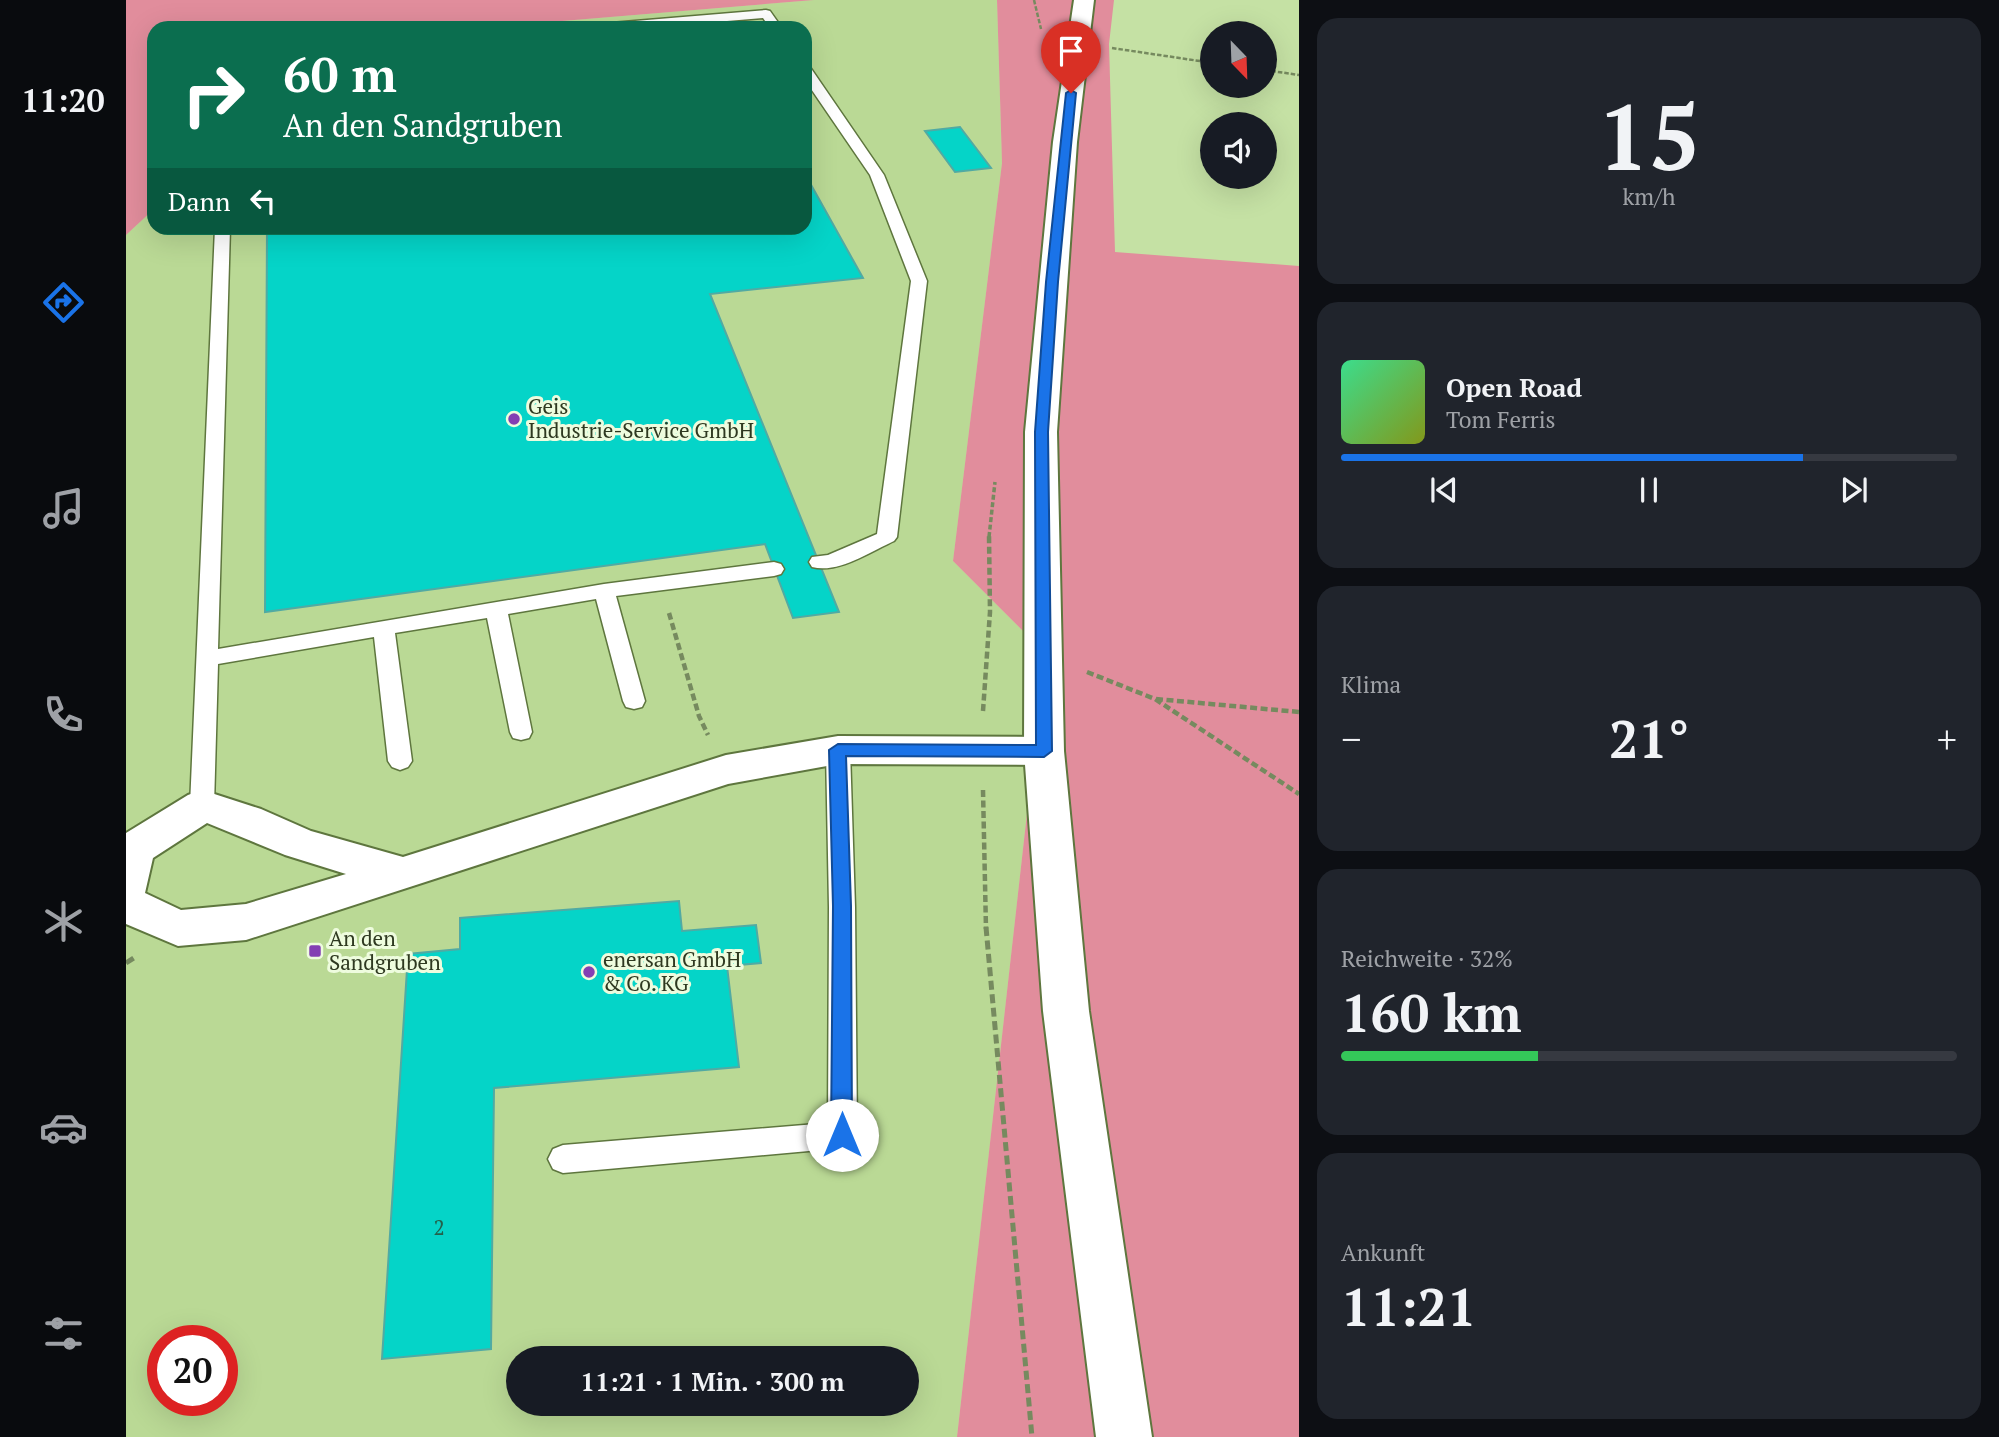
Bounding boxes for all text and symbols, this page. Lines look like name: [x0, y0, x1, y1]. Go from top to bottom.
pin: [1041, 21, 1101, 93]
north arrow: [1200, 21, 1278, 98]
map controls: [1200, 21, 1277, 189]
icon: arrive: [1052, 32, 1090, 70]
text: 60 m: [283, 41, 397, 106]
icon: right: [168, 49, 259, 140]
text: 15: [1598, 75, 1700, 196]
text: 11:20: [21, 79, 105, 121]
text: An den Sandgruben: [283, 104, 562, 146]
button: sound: [1200, 112, 1277, 189]
text: km/h: [1622, 181, 1676, 212]
icon: left: [244, 182, 282, 220]
text: Dann: [168, 184, 230, 218]
icon: directions: [39, 278, 88, 327]
text: Open Road: [1446, 370, 1582, 404]
place label: Geis Industrie-Service GmbH: [528, 392, 754, 444]
text: Tom Ferris: [1446, 404, 1556, 435]
marker: Geis Industrie-Service GmbH: [506, 411, 522, 427]
icon: previous: [1425, 471, 1463, 509]
icon: pause: [1630, 471, 1668, 509]
icon: next: [1835, 471, 1873, 509]
icon: music: [39, 484, 88, 533]
text: Klima: [1341, 669, 1401, 700]
icon: phone: [39, 690, 88, 739]
text: 21°: [1609, 704, 1689, 773]
text: −: [1341, 714, 1361, 764]
text: +: [1937, 714, 1957, 764]
icon: climate: [39, 897, 88, 946]
place label: An den Sandgruben: [329, 924, 441, 976]
marker: An den Sandgruben: [307, 943, 323, 959]
text: Reichweite · 32%: [1341, 943, 1513, 974]
place label: enersan GmbH & Co. KG: [603, 945, 741, 997]
marker: enersan GmbH & Co. KG: [581, 964, 597, 980]
text: 160 km: [1341, 978, 1522, 1047]
position arrow: [805, 1098, 879, 1172]
icon: car: [39, 1103, 88, 1152]
house number: 2: [433, 1213, 445, 1241]
text: Ankunft: [1341, 1237, 1425, 1268]
text: 11:21: [1341, 1272, 1476, 1341]
icon: filters: [39, 1309, 88, 1358]
speed limit sign: 20: [147, 1325, 238, 1416]
text: 11:21 · 1 Min. · 300 m: [580, 1364, 845, 1398]

